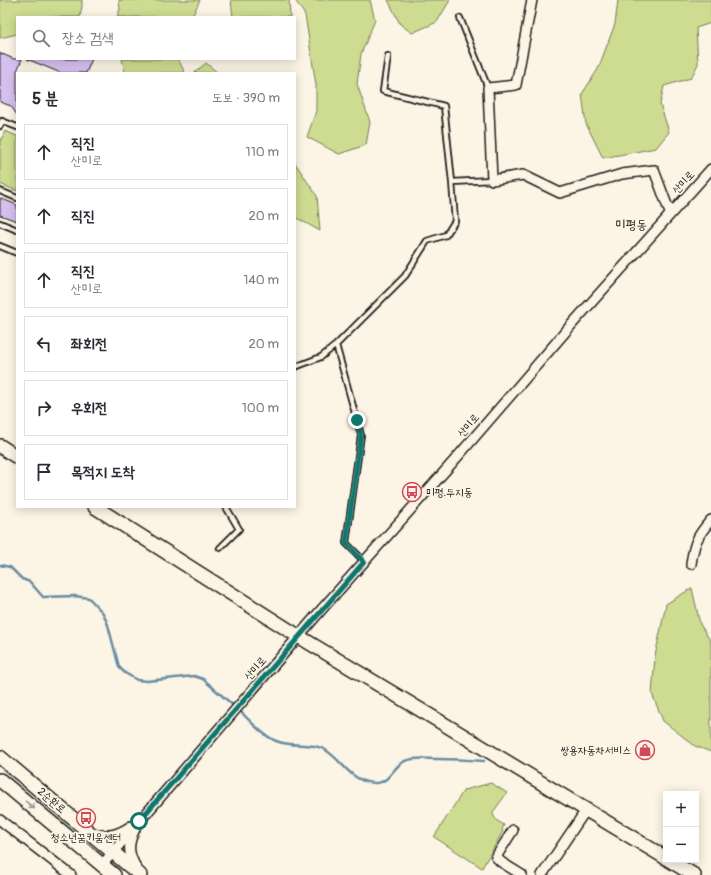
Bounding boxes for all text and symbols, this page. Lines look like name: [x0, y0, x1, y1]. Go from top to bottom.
search box: [16, 16, 296, 60]
icon: search: [30, 27, 52, 49]
text: 장소 검색: [62, 29, 114, 48]
text: 5 분: [32, 88, 59, 109]
text: 도보 · 390 m: [212, 90, 280, 106]
text: 직진: [71, 134, 95, 153]
icon: ahead: [33, 141, 55, 163]
text: 110 m: [246, 144, 279, 160]
text: 산미로: [71, 153, 102, 169]
street label: 산미로: [670, 168, 697, 197]
icon: ahead: [33, 205, 55, 227]
text: 직진: [71, 207, 95, 226]
text: 20 m: [248, 208, 279, 224]
district label: 미평동: [615, 217, 647, 233]
text: 직진: [71, 262, 95, 281]
icon: ahead: [33, 269, 55, 291]
text: 140 m: [243, 272, 279, 288]
text: 산미로: [71, 281, 102, 297]
icon: left: [33, 333, 55, 355]
text: 좌회전: [71, 335, 107, 354]
text: 20 m: [248, 336, 279, 352]
icon: right: [33, 397, 55, 419]
text: 우회전: [71, 399, 107, 418]
text: 100 m: [242, 400, 279, 416]
route end: [348, 411, 366, 429]
street label: 산미로: [455, 411, 482, 440]
icon: arrive: [33, 461, 55, 483]
text: 목적지 도착: [71, 463, 135, 482]
bus stop icon: 미평.두지동: [401, 481, 423, 503]
place label: 미평.두지동: [426, 486, 473, 499]
street label: 산미로: [242, 654, 269, 683]
shop icon: 쌍용자동차서비스: [634, 739, 656, 761]
place label: 쌍용자동차서비스: [560, 744, 631, 757]
street label: 2순환로: [35, 785, 68, 816]
map controls: [663, 791, 699, 863]
button: +: [663, 791, 699, 827]
one-way arrow: [25, 800, 35, 809]
bus stop icon: 청소년꿈키움센터: [75, 807, 97, 829]
route start: [130, 812, 148, 830]
button: −: [663, 827, 699, 863]
place label: 청소년꿈키움센터: [51, 831, 121, 844]

